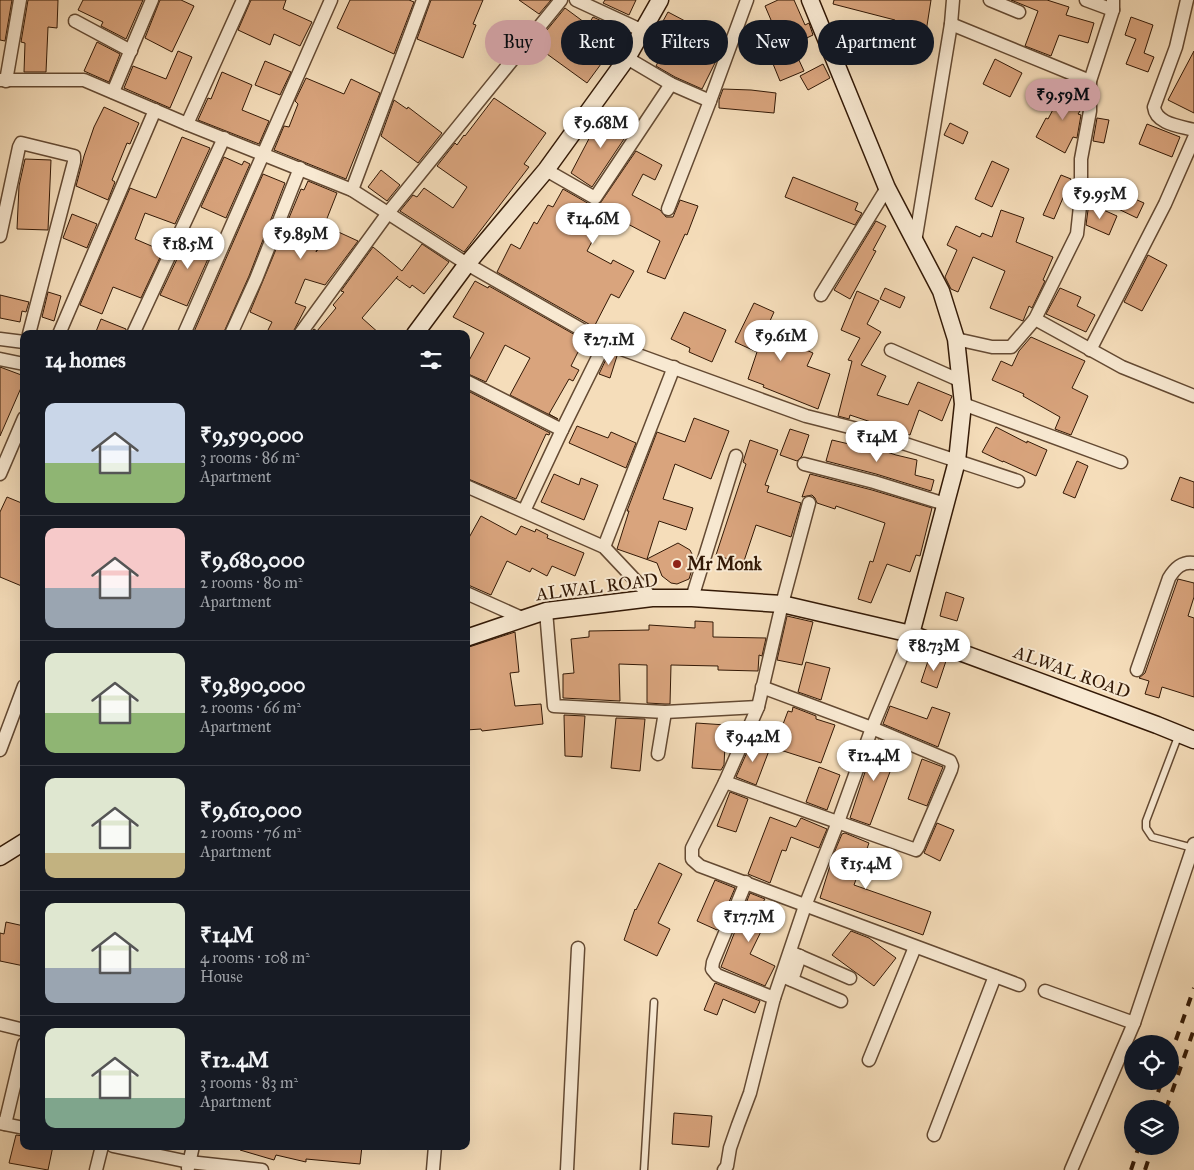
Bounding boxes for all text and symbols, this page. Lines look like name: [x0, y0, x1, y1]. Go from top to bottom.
chip: Buy: [485, 20, 551, 65]
chip: Rent: [561, 20, 633, 65]
chip: Filters: [643, 20, 728, 65]
chip: New: [738, 20, 808, 65]
chip: Apartment: [818, 20, 934, 65]
pin: ₹9.59M: [1022, 78, 1104, 121]
text: ₹9.59M: [1036, 85, 1090, 104]
pin: ₹9.68M: [560, 106, 642, 149]
text: ₹9.68M: [574, 113, 628, 132]
pin: ₹9.95M: [1059, 178, 1141, 220]
text: ₹9.95M: [1073, 184, 1127, 203]
pin: ₹14.6M: [552, 202, 634, 245]
text: ₹14.6M: [567, 209, 619, 228]
pin: ₹9.89M: [260, 218, 342, 260]
text: ₹9.89M: [274, 224, 328, 243]
pin: ₹18.5M: [147, 228, 229, 270]
text: ₹18.5M: [162, 234, 214, 253]
pin: ₹9.61M: [740, 320, 822, 362]
pin: ₹27.1M: [568, 324, 650, 366]
text: ₹9.61M: [755, 326, 807, 345]
text: ₹27.1M: [583, 330, 635, 349]
icon: filters: [417, 346, 445, 374]
text: 14 homes: [45, 347, 126, 373]
pin: ₹14M: [847, 420, 907, 463]
text: ₹9,590,000: [200, 422, 304, 448]
icon: home: [85, 423, 145, 483]
text: ₹14M: [857, 427, 897, 446]
text: 3 rooms · 86 m²: [200, 448, 300, 467]
text: Apartment: [200, 467, 272, 486]
text: ₹9,680,000: [200, 547, 305, 573]
icon: home: [85, 548, 145, 608]
place label: Mr Monk: [687, 553, 762, 575]
marker: Mr Monk: [671, 558, 683, 570]
street label: ALWAL ROAD: [534, 569, 659, 606]
text: 2 rooms · 80 m²: [200, 573, 303, 592]
text: Apartment: [200, 592, 272, 611]
pin: ₹8.73M: [893, 630, 975, 672]
text: ₹8.73M: [908, 636, 960, 655]
street label: ALWAL ROAD: [1010, 640, 1133, 703]
text: ₹9,890,000: [200, 672, 305, 698]
icon: home: [85, 673, 145, 733]
text: 2 rooms · 66 m²: [200, 698, 301, 717]
text: Apartment: [200, 717, 272, 736]
pin: ₹9.42M: [712, 720, 794, 763]
text: ₹9.42M: [726, 727, 780, 746]
pin: ₹12.4M: [833, 740, 915, 782]
text: ₹12.4M: [848, 746, 900, 765]
text: ₹9,610,000: [200, 797, 302, 823]
icon: home: [85, 798, 145, 858]
text: 2 rooms · 76 m²: [200, 823, 301, 842]
text: Apartment: [200, 842, 272, 861]
pin: ₹15.4M: [825, 848, 907, 890]
text: ₹15.4M: [840, 854, 892, 873]
pin: ₹17.7M: [708, 900, 790, 943]
text: ₹17.7M: [723, 907, 775, 926]
text: ₹14M: [200, 922, 254, 948]
icon: home: [85, 923, 145, 983]
text: 4 rooms · 108 m²: [200, 948, 310, 967]
text: House: [200, 967, 243, 986]
map controls: [1124, 1035, 1179, 1155]
button: locate: [1124, 1035, 1179, 1090]
text: ₹12.4M: [200, 1047, 269, 1073]
icon: home: [85, 1048, 145, 1108]
text: 3 rooms · 83 m²: [200, 1073, 298, 1092]
text: Apartment: [200, 1092, 272, 1111]
button: layers: [1124, 1100, 1179, 1155]

